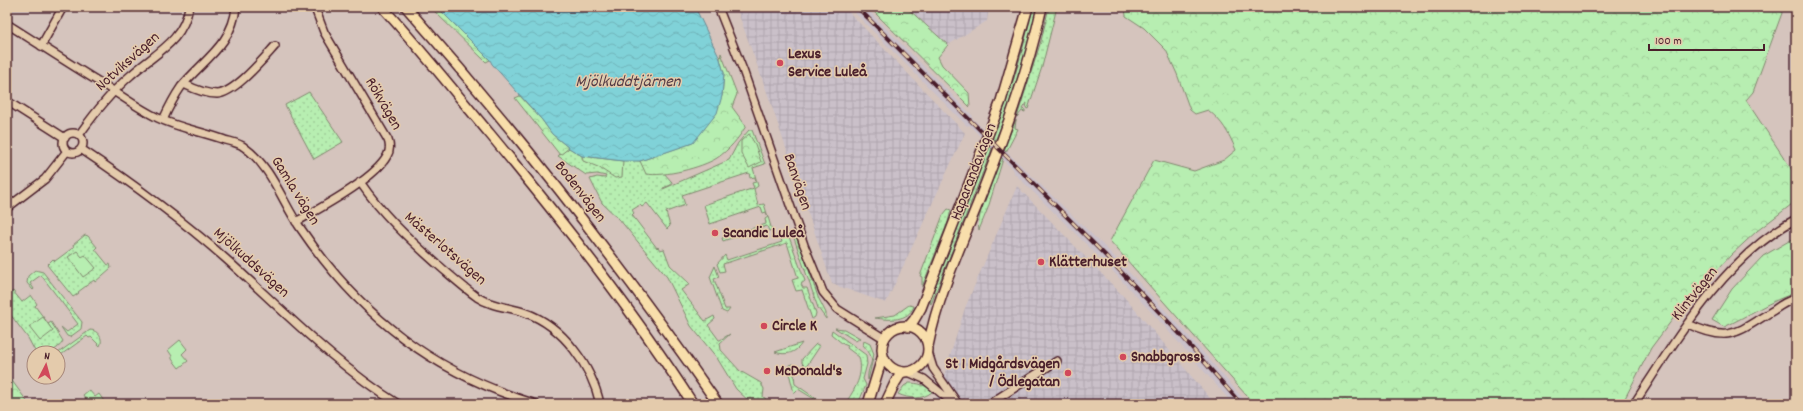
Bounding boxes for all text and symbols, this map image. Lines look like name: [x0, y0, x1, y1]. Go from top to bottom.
scale bar: [1649, 26, 1764, 52]
street label: Notviksvägen: [91, 27, 165, 97]
text: 100 m: [1655, 33, 1682, 50]
place label: Lexus Service Luleå: [788, 43, 868, 84]
marker: Lexus Service Luleå: [775, 58, 785, 68]
water label: Mjölkuddtjärnen: [576, 71, 682, 95]
street label: Rökvägen: [359, 73, 407, 135]
street label: Haparandavägen: [945, 120, 1003, 224]
street label: Banvägen: [777, 151, 817, 213]
street label: Gamla vägen: [265, 152, 325, 230]
street label: Bodenvägen: [549, 156, 611, 228]
street label: Mästerlotsvägen: [399, 207, 491, 291]
street label: Mjölkuddsvägen: [208, 222, 294, 304]
place label: Scandic Luleå: [723, 222, 805, 245]
marker: Scandic Luleå: [710, 228, 720, 238]
place label: Klätterhuset: [1049, 251, 1127, 274]
marker: Klätterhuset: [1036, 257, 1046, 267]
street label: Klintvägen: [1666, 262, 1724, 326]
place label: Circle K: [772, 315, 818, 338]
marker: Circle K: [759, 321, 769, 331]
north arrow: [26, 345, 66, 385]
place label: Snabbgross: [1131, 346, 1201, 369]
text: N: [43, 349, 51, 365]
marker: Snabbgross: [1118, 352, 1128, 362]
place label: St 1 Midgårdsvägen / Ödlegatan: [945, 353, 1060, 394]
place label: McDonald's: [775, 360, 843, 383]
marker: McDonald's: [762, 366, 772, 376]
marker: St 1 Midgårdsvägen / Ödlegatan: [1063, 368, 1073, 378]

